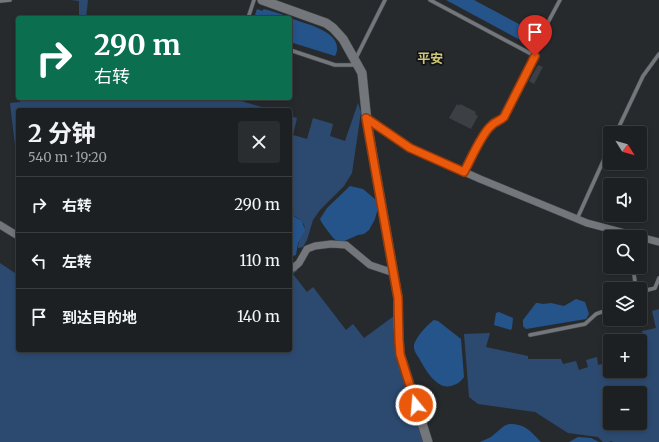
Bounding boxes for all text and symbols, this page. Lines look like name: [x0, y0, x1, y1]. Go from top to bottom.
pin: [518, 15, 552, 56]
icon: arrive: [524, 21, 546, 43]
text: 290 m: [94, 27, 181, 63]
icon: right: [28, 32, 80, 84]
district label: 平安: [417, 50, 443, 67]
text: 右转: [94, 65, 130, 88]
text: 2 分钟: [28, 118, 96, 149]
button: close: [238, 121, 280, 163]
north arrow: [603, 126, 647, 170]
map controls: [603, 126, 647, 430]
text: 540 m · 19:20: [28, 149, 107, 166]
button: sound: [603, 178, 647, 222]
icon: right: [28, 194, 50, 216]
text: 290 m: [234, 195, 280, 214]
text: 右转: [62, 196, 92, 215]
button: search: [603, 230, 647, 274]
icon: left: [28, 250, 50, 272]
text: 110 m: [239, 251, 280, 270]
text: 左转: [62, 252, 92, 271]
button: layers: [603, 282, 647, 326]
icon: arrive: [28, 306, 50, 328]
text: 140 m: [237, 307, 280, 326]
text: 到达目的地: [62, 308, 137, 327]
button: +: [603, 334, 647, 378]
position arrow: [395, 384, 437, 426]
button: −: [603, 386, 647, 430]

